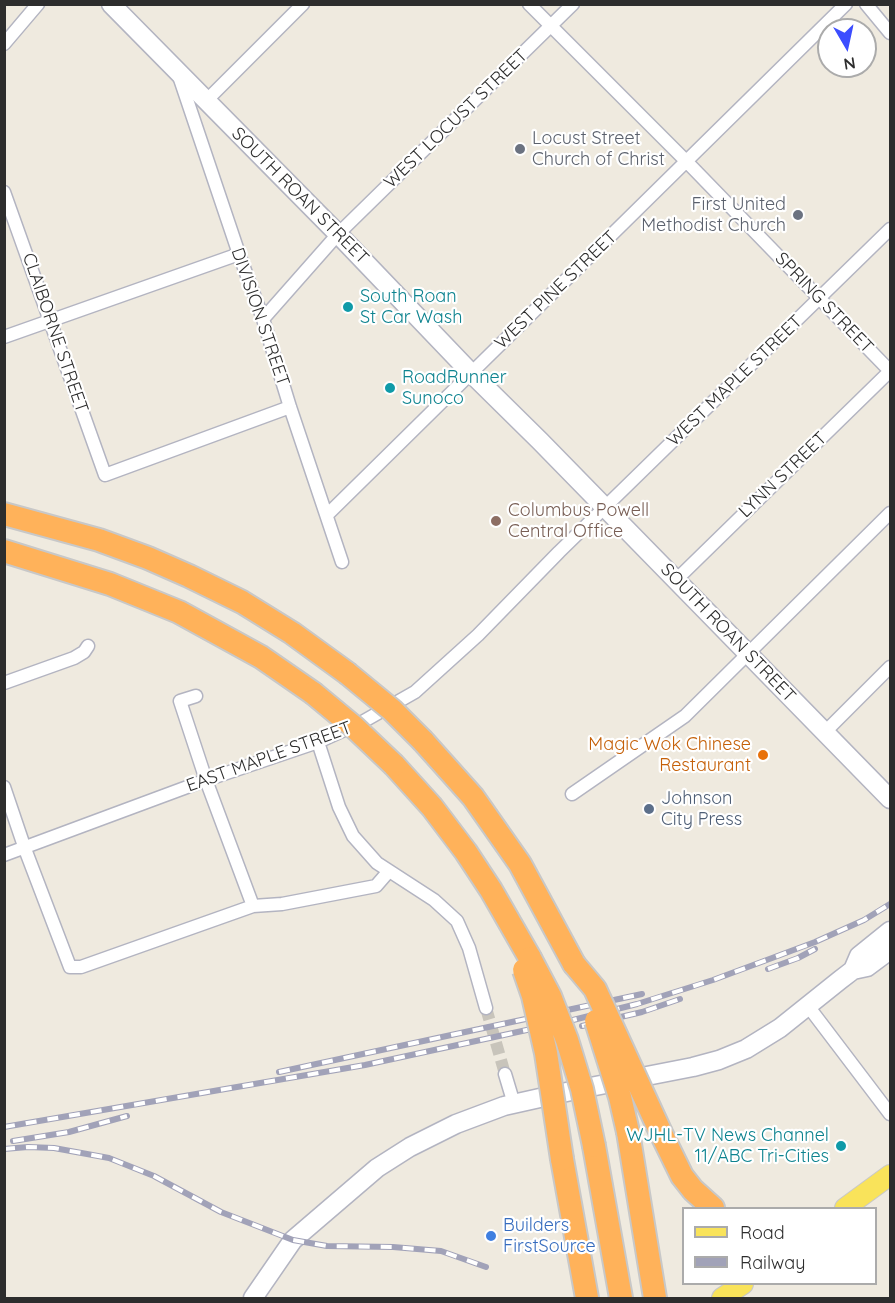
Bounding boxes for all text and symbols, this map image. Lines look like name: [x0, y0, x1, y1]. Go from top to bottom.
north arrow: [817, 18, 877, 78]
street label: WEST LOCUST STREET: [380, 45, 532, 193]
text: N: [842, 53, 857, 75]
street label: SOUTH ROAN STREET: [227, 123, 373, 269]
place label: Locust Street Church of Christ: [532, 128, 665, 170]
marker: Locust Street Church of Christ: [513, 142, 527, 156]
place label: First United Methodist Church: [641, 194, 786, 236]
marker: First United Methodist Church: [791, 208, 805, 222]
street label: WEST PINE STREET: [490, 226, 622, 354]
street label: DIVISION STREET: [226, 245, 294, 389]
street label: SPRING STREET: [770, 248, 878, 358]
street label: CLAIBORNE STREET: [17, 250, 93, 416]
place label: South Roan St Car Wash: [360, 286, 462, 328]
marker: South Roan St Car Wash: [341, 300, 355, 314]
street label: WEST MAPLE STREET: [663, 311, 807, 451]
place label: RoadRunner Sunoco: [402, 367, 507, 410]
marker: RoadRunner Sunoco: [383, 381, 397, 395]
street label: LYNN STREET: [734, 428, 832, 522]
place label: Columbus Powell Central Office: [508, 500, 649, 542]
marker: Columbus Powell Central Office: [489, 514, 503, 528]
street label: SOUTH ROAN STREET: [656, 559, 800, 707]
street label: EAST MAPLE STREET: [183, 717, 355, 797]
place label: Magic Wok Chinese Restaurant: [588, 734, 751, 777]
marker: Magic Wok Chinese Restaurant: [756, 748, 770, 762]
place label: Johnson City Press: [661, 788, 742, 830]
marker: Johnson City Press: [642, 802, 656, 816]
place label: WJHL-TV News Channel 11/ABC Tri-Cities: [626, 1125, 829, 1168]
marker: WJHL-TV News Channel 11/ABC Tri-Cities: [834, 1139, 848, 1153]
legend: [682, 1207, 877, 1285]
place label: Builders FirstSource: [503, 1215, 596, 1258]
text: Road: [740, 1221, 785, 1244]
marker: Builders FirstSource: [484, 1229, 498, 1243]
text: Railway: [740, 1251, 806, 1274]

